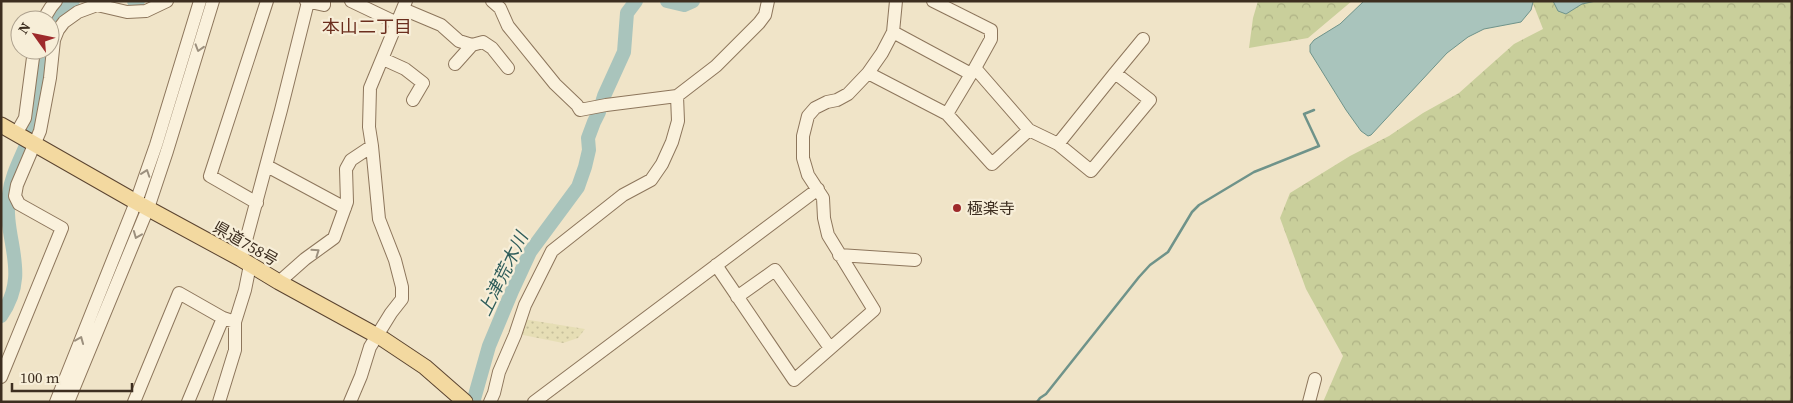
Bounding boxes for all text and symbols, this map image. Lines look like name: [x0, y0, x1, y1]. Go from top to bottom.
north arrow: [10, 10, 60, 60]
district label: 本山二丁目: [322, 14, 412, 39]
text: N: [13, 18, 35, 38]
one-way arrow: [194, 43, 204, 52]
one-way arrow: [140, 169, 150, 177]
place label: 極楽寺: [967, 197, 1015, 219]
marker: 極楽寺: [951, 202, 963, 214]
street label: 県道758号: [209, 215, 283, 271]
water label: 上津荒木川: [472, 226, 534, 320]
one-way arrow: [132, 230, 143, 239]
one-way arrow: [310, 249, 319, 257]
one-way arrow: [74, 336, 85, 345]
scale bar: [12, 360, 132, 392]
text: 100 m: [20, 367, 60, 388]

